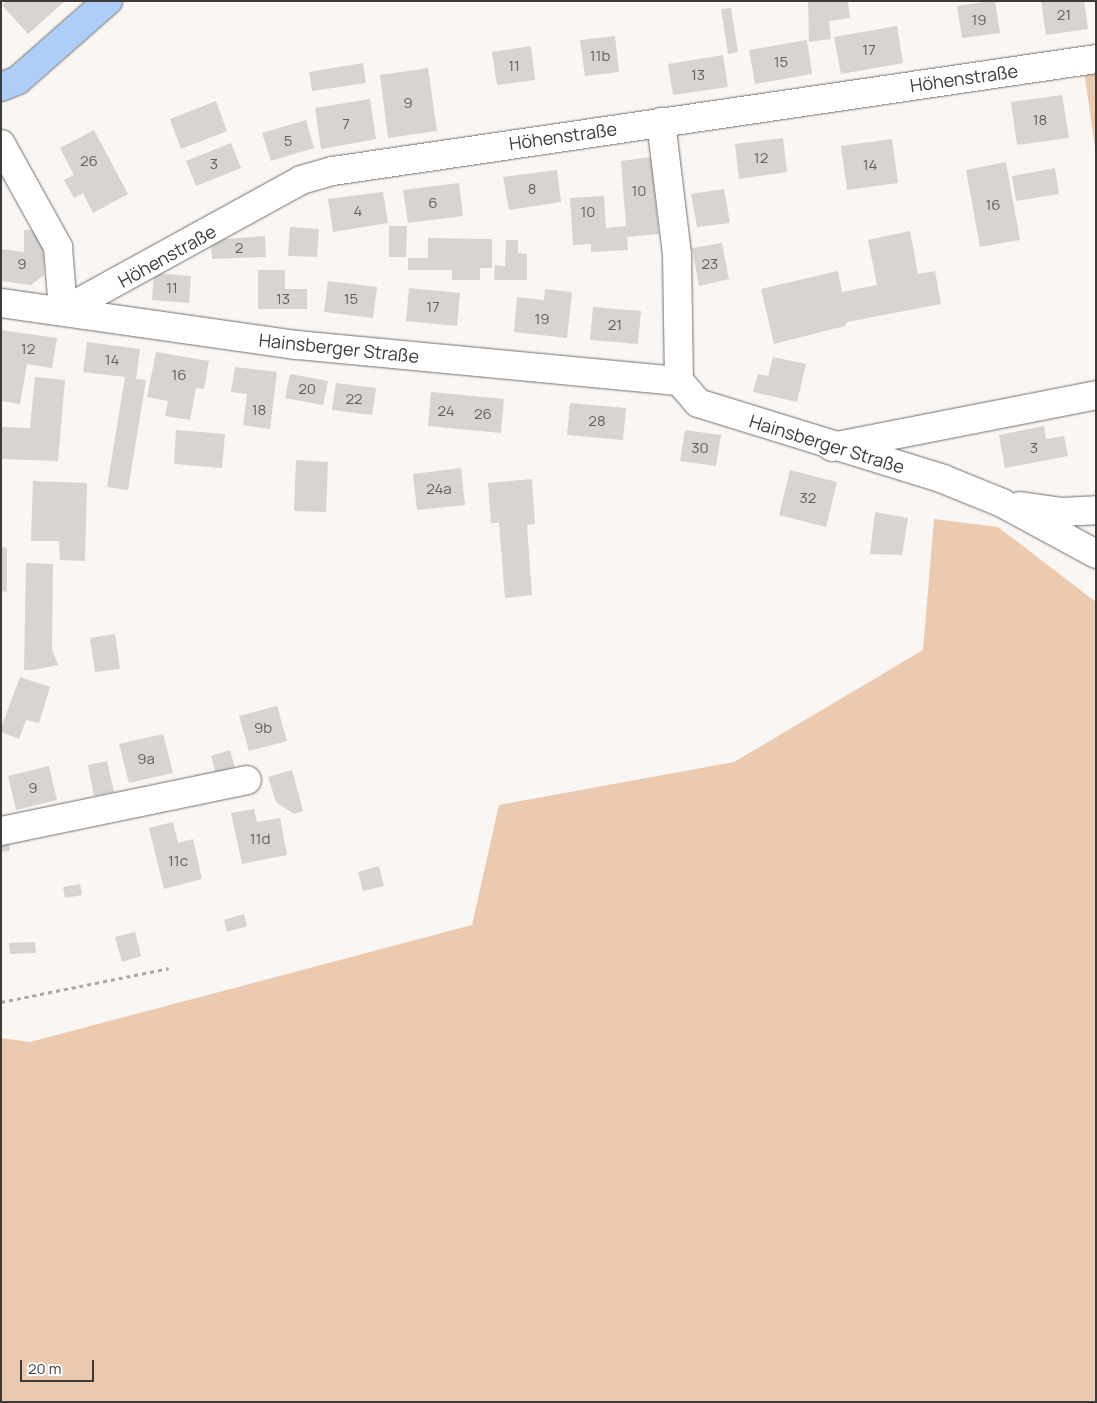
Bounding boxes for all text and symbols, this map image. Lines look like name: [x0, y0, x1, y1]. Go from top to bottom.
house number: 21: [1057, 6, 1071, 24]
house number: 19: [971, 11, 987, 29]
house number: 17: [862, 41, 876, 59]
house number: 11b: [590, 47, 610, 65]
house number: 15: [774, 53, 788, 71]
house number: 11: [508, 57, 520, 75]
street label: Höhenstraße: [909, 60, 1019, 96]
house number: 13: [691, 66, 705, 84]
house number: 9: [403, 94, 413, 112]
house number: 18: [1033, 111, 1047, 129]
house number: 7: [342, 115, 350, 133]
street label: Höhenstraße: [508, 118, 618, 154]
house number: 5: [284, 132, 292, 150]
house number: 12: [754, 149, 768, 167]
house number: 26: [80, 152, 98, 170]
house number: 3: [210, 155, 218, 173]
house number: 14: [863, 156, 877, 174]
house number: 8: [528, 180, 536, 198]
house number: 10: [632, 182, 646, 200]
house number: 6: [428, 194, 438, 212]
house number: 16: [985, 196, 1001, 214]
house number: 4: [354, 202, 362, 220]
house number: 10: [581, 203, 595, 221]
street label: Höhenstraße: [114, 220, 220, 292]
house number: 2: [235, 239, 243, 257]
house number: 9: [17, 255, 27, 273]
house number: 23: [702, 255, 718, 273]
house number: 11: [166, 279, 178, 297]
house number: 13: [276, 290, 290, 308]
house number: 15: [344, 290, 358, 308]
house number: 17: [426, 298, 440, 316]
house number: 19: [534, 310, 550, 328]
house number: 21: [608, 316, 622, 334]
street label: Hainsberger Straße: [258, 329, 420, 367]
house number: 12: [21, 340, 35, 358]
house number: 14: [105, 351, 119, 369]
house number: 16: [171, 366, 187, 384]
house number: 20: [298, 380, 316, 398]
house number: 22: [345, 390, 363, 408]
house number: 18: [252, 401, 266, 419]
house number: 24: [437, 402, 455, 420]
house number: 26: [474, 405, 492, 423]
street label: Hainsberger Straße: [747, 410, 907, 478]
house number: 28: [588, 412, 606, 430]
house number: 30: [691, 439, 709, 457]
house number: 3: [1030, 439, 1038, 457]
house number: 24a: [426, 480, 452, 498]
house number: 32: [800, 489, 816, 507]
house number: 9b: [254, 719, 272, 737]
house number: 9a: [137, 750, 155, 768]
house number: 9: [28, 779, 38, 797]
house number: 11d: [250, 830, 270, 848]
house number: 11c: [168, 852, 188, 870]
scale bar: [22, 1350, 96, 1382]
text: 20 m: [28, 1358, 61, 1379]

